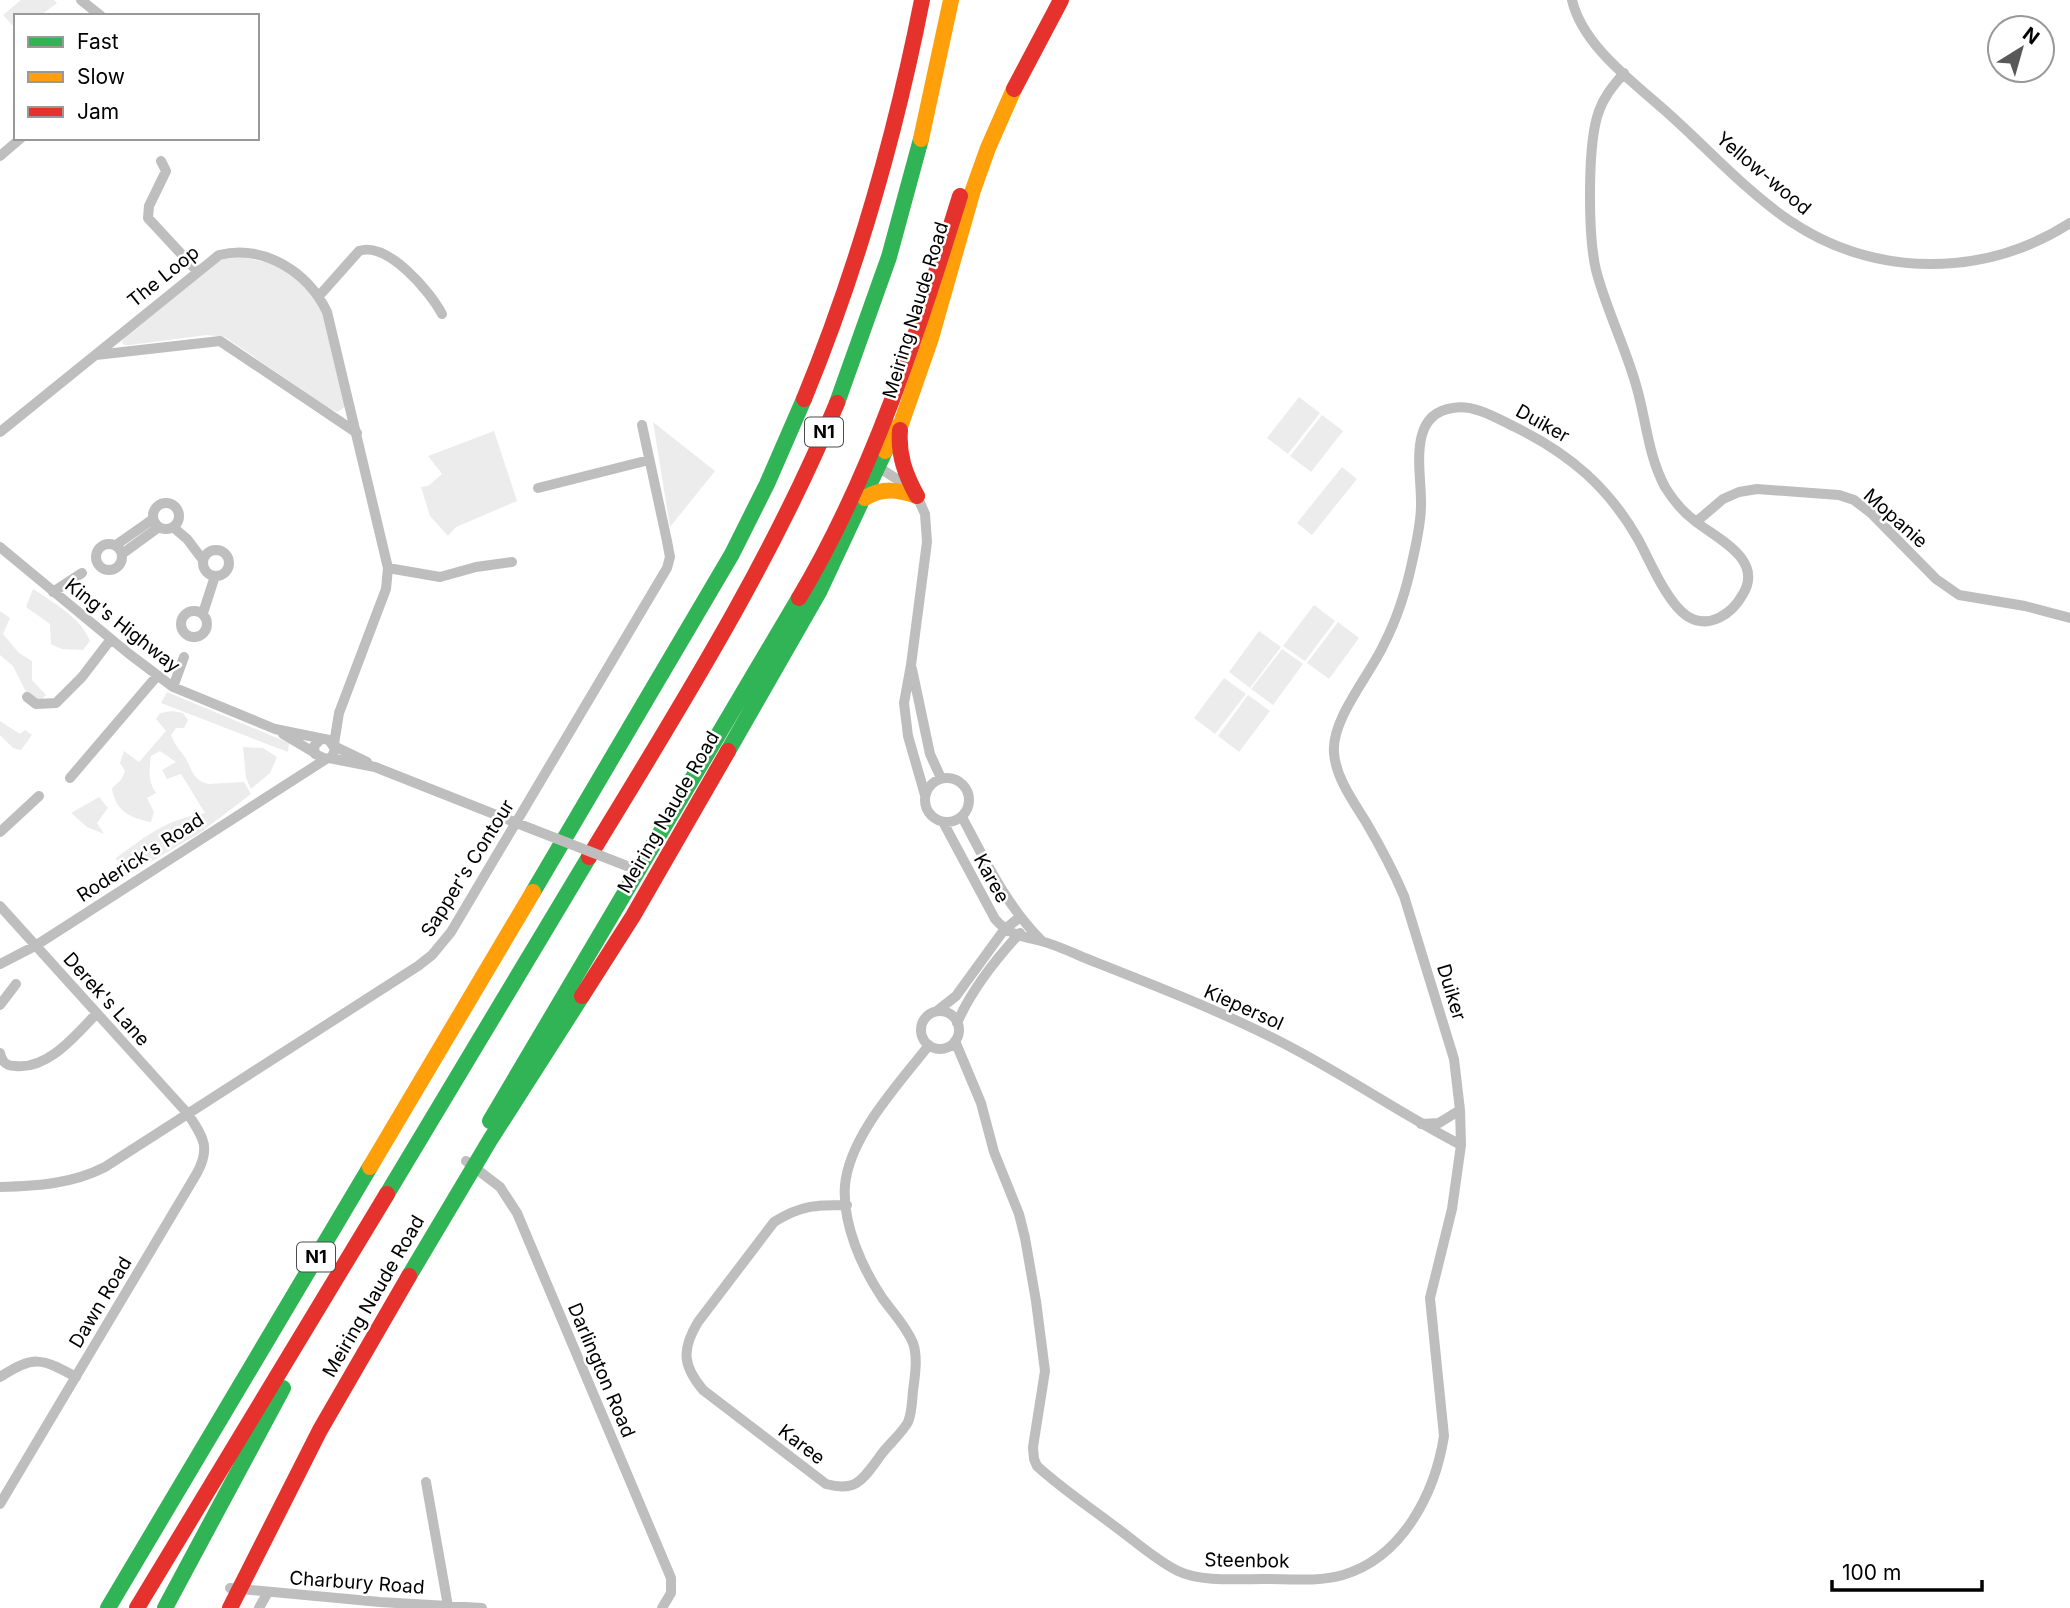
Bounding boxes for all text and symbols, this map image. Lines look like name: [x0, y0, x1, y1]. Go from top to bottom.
legend: [14, 14, 259, 140]
north arrow: [1986, 14, 2056, 84]
text: N: [2018, 22, 2044, 49]
text: Fast: [77, 29, 119, 54]
text: Slow: [77, 64, 125, 89]
text: Jam: [77, 99, 119, 124]
street label: Yellow-wood: [1712, 127, 1816, 220]
street label: Meiring Naude Road: [878, 219, 953, 401]
street label: The Loop: [123, 241, 204, 312]
street label: Duiker: [1512, 399, 1574, 448]
road number: N1: [805, 418, 843, 446]
street label: Mopanie: [1859, 484, 1932, 553]
street label: King's Highway: [61, 573, 185, 678]
street label: Meiring Naude Road: [613, 727, 724, 897]
street label: Sapper's Contour: [416, 795, 519, 941]
street label: Roderick's Road: [73, 808, 208, 907]
street label: Karee: [969, 850, 1014, 907]
street label: Derek's Lane: [59, 948, 155, 1051]
street label: Duiker: [1432, 961, 1471, 1023]
street label: Kiepersol: [1200, 980, 1287, 1035]
street label: Meiring Naude Road: [318, 1211, 429, 1381]
road number: N1: [297, 1242, 335, 1272]
street label: Dawn Road: [64, 1252, 137, 1352]
street label: Darlington Road: [563, 1300, 640, 1441]
street label: Karee: [774, 1419, 830, 1469]
street label: Steenbok: [1204, 1548, 1290, 1573]
scale bar: [1832, 1548, 1982, 1592]
text: 100 m: [1842, 1560, 1901, 1585]
street label: Charbury Road: [289, 1566, 425, 1599]

